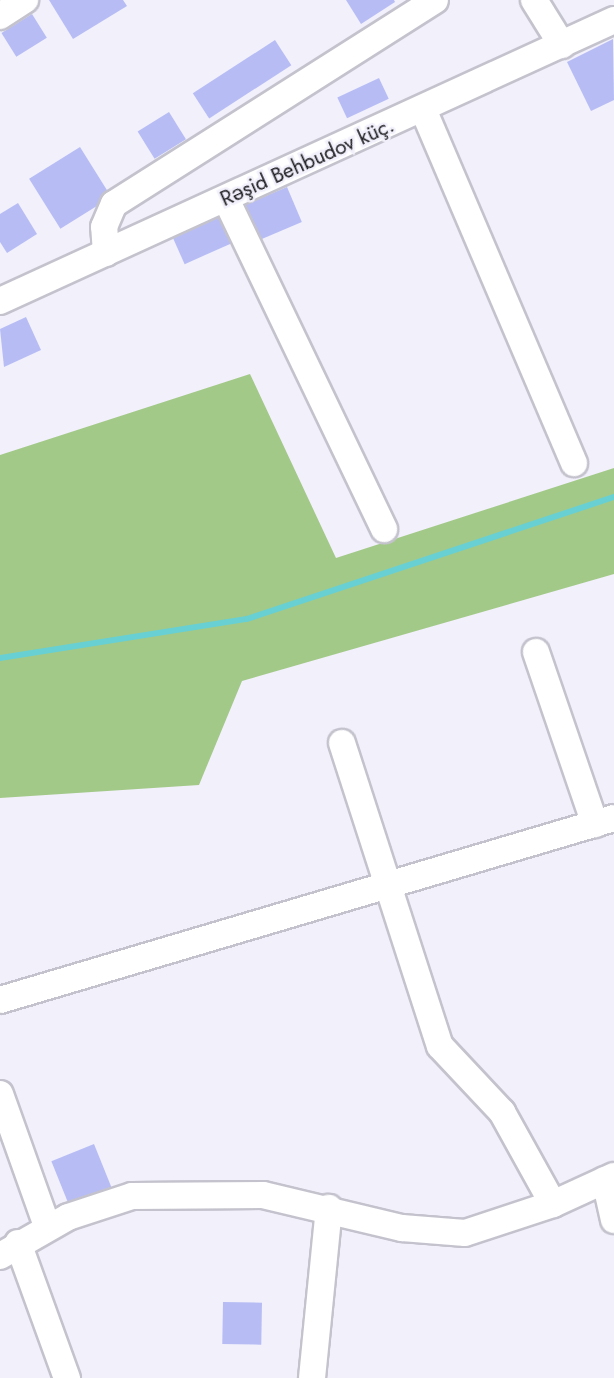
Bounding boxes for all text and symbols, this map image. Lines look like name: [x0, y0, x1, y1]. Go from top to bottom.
street label: Rəşid Behbudov küç.: [216, 112, 398, 212]

